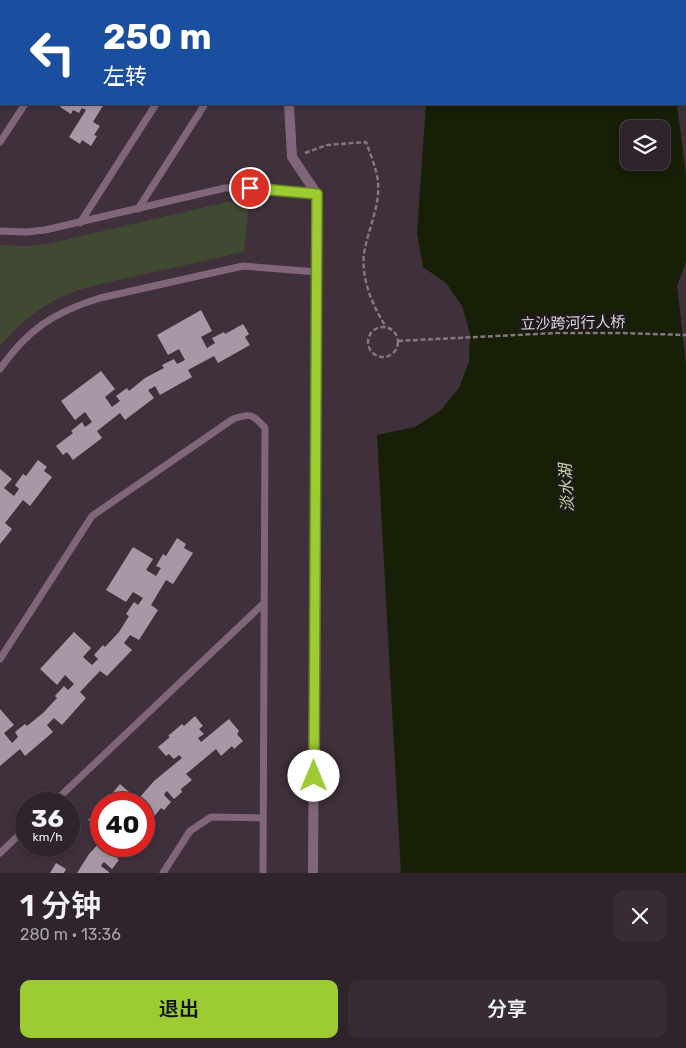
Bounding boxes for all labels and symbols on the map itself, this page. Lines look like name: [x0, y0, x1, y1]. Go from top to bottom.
pin: [229, 167, 271, 209]
street label: 立沙跨河行人桥: [520, 313, 626, 333]
water label: 淡水湖: [556, 461, 577, 512]
position arrow: [287, 749, 339, 801]
speed limit sign: 40: [90, 792, 155, 857]

